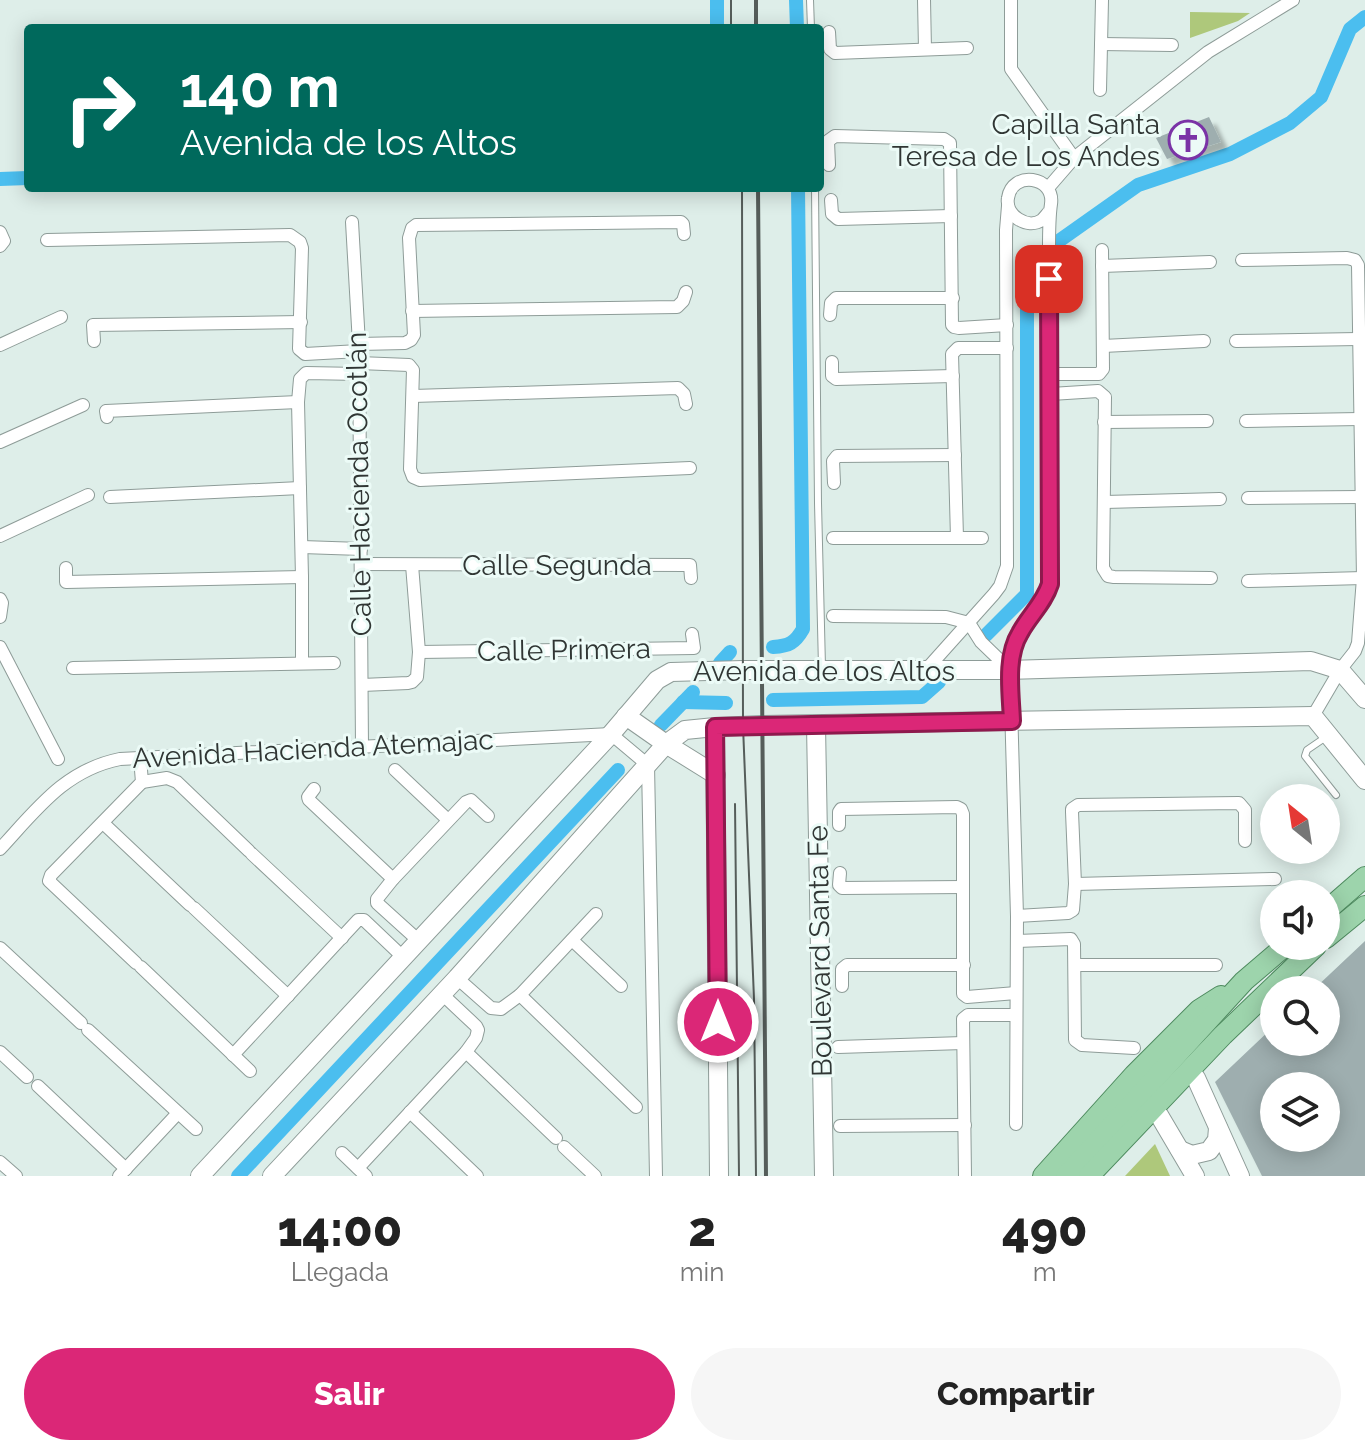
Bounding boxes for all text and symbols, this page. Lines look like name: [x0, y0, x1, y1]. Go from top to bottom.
text: 140 m: [180, 54, 340, 120]
icon: right: [48, 56, 152, 160]
place label: Capilla Santa Teresa de Los Andes: [892, 108, 1160, 173]
church icon: Capilla Santa Teresa de Los Andes: [1167, 119, 1209, 161]
text: Avenida de los Altos: [180, 121, 517, 163]
pin: [1015, 245, 1083, 313]
icon: arrive: [1027, 257, 1071, 301]
street label: Calle Hacienda Ocotlán: [340, 332, 378, 636]
street label: Calle Segunda: [462, 549, 652, 582]
street label: Calle Primera: [477, 632, 651, 668]
street label: Avenida de los Altos: [693, 655, 955, 688]
street label: Avenida Hacienda Atemajac: [131, 723, 495, 775]
north arrow: [1260, 784, 1340, 864]
map controls: [1260, 784, 1340, 1152]
street label: Boulevard Santa Fe: [801, 825, 839, 1077]
button: sound: [1260, 880, 1340, 960]
button: search: [1260, 976, 1340, 1056]
position arrow: [676, 980, 760, 1064]
button: layers: [1260, 1072, 1340, 1152]
text: 14:00: [278, 1201, 402, 1257]
text: 2: [688, 1201, 716, 1257]
text: 490: [1002, 1201, 1087, 1257]
text: Llegada: [291, 1257, 389, 1287]
text: min: [680, 1257, 724, 1287]
text: m: [1033, 1257, 1057, 1287]
button: Salir: [24, 1348, 675, 1440]
button: Compartir: [691, 1348, 1341, 1440]

